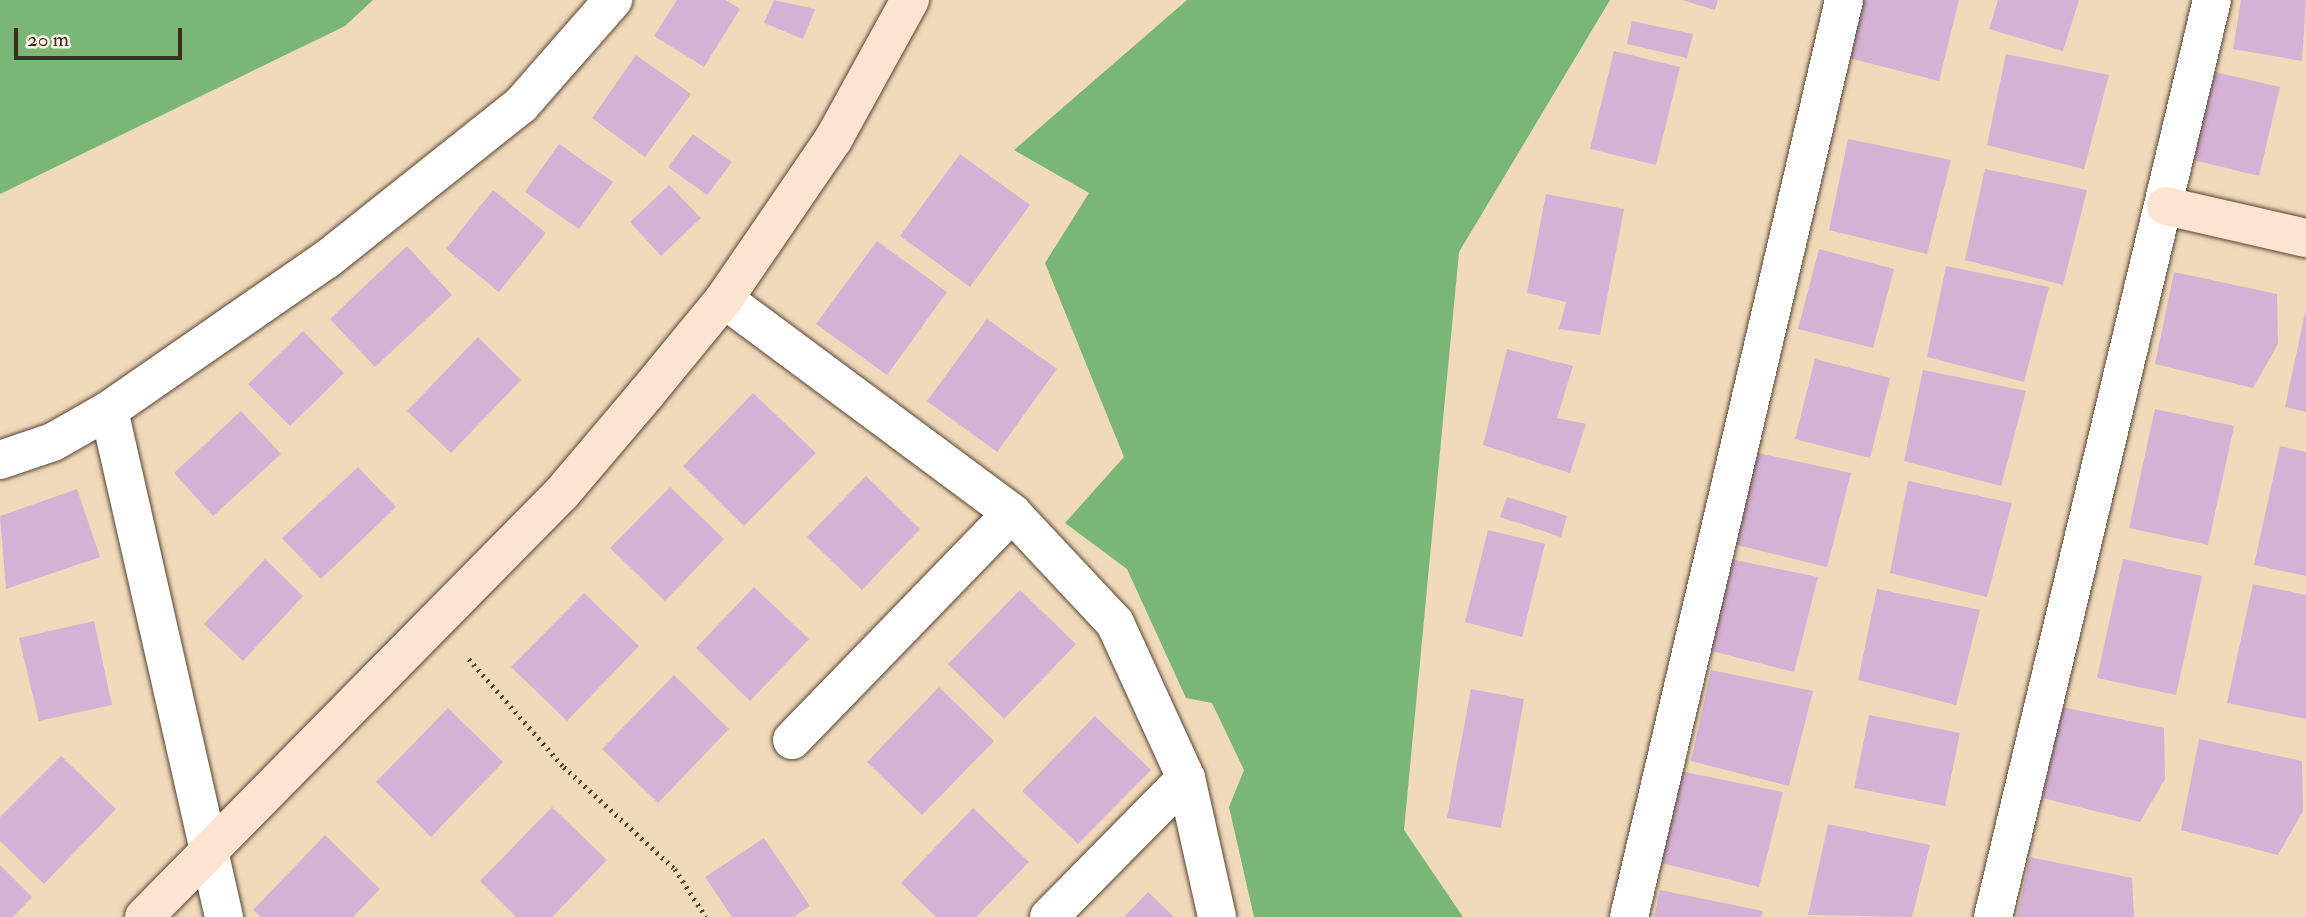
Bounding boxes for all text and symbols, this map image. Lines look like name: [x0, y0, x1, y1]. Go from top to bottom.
scale bar: [18, 14, 186, 58]
text: 20 m: [27, 26, 69, 53]

